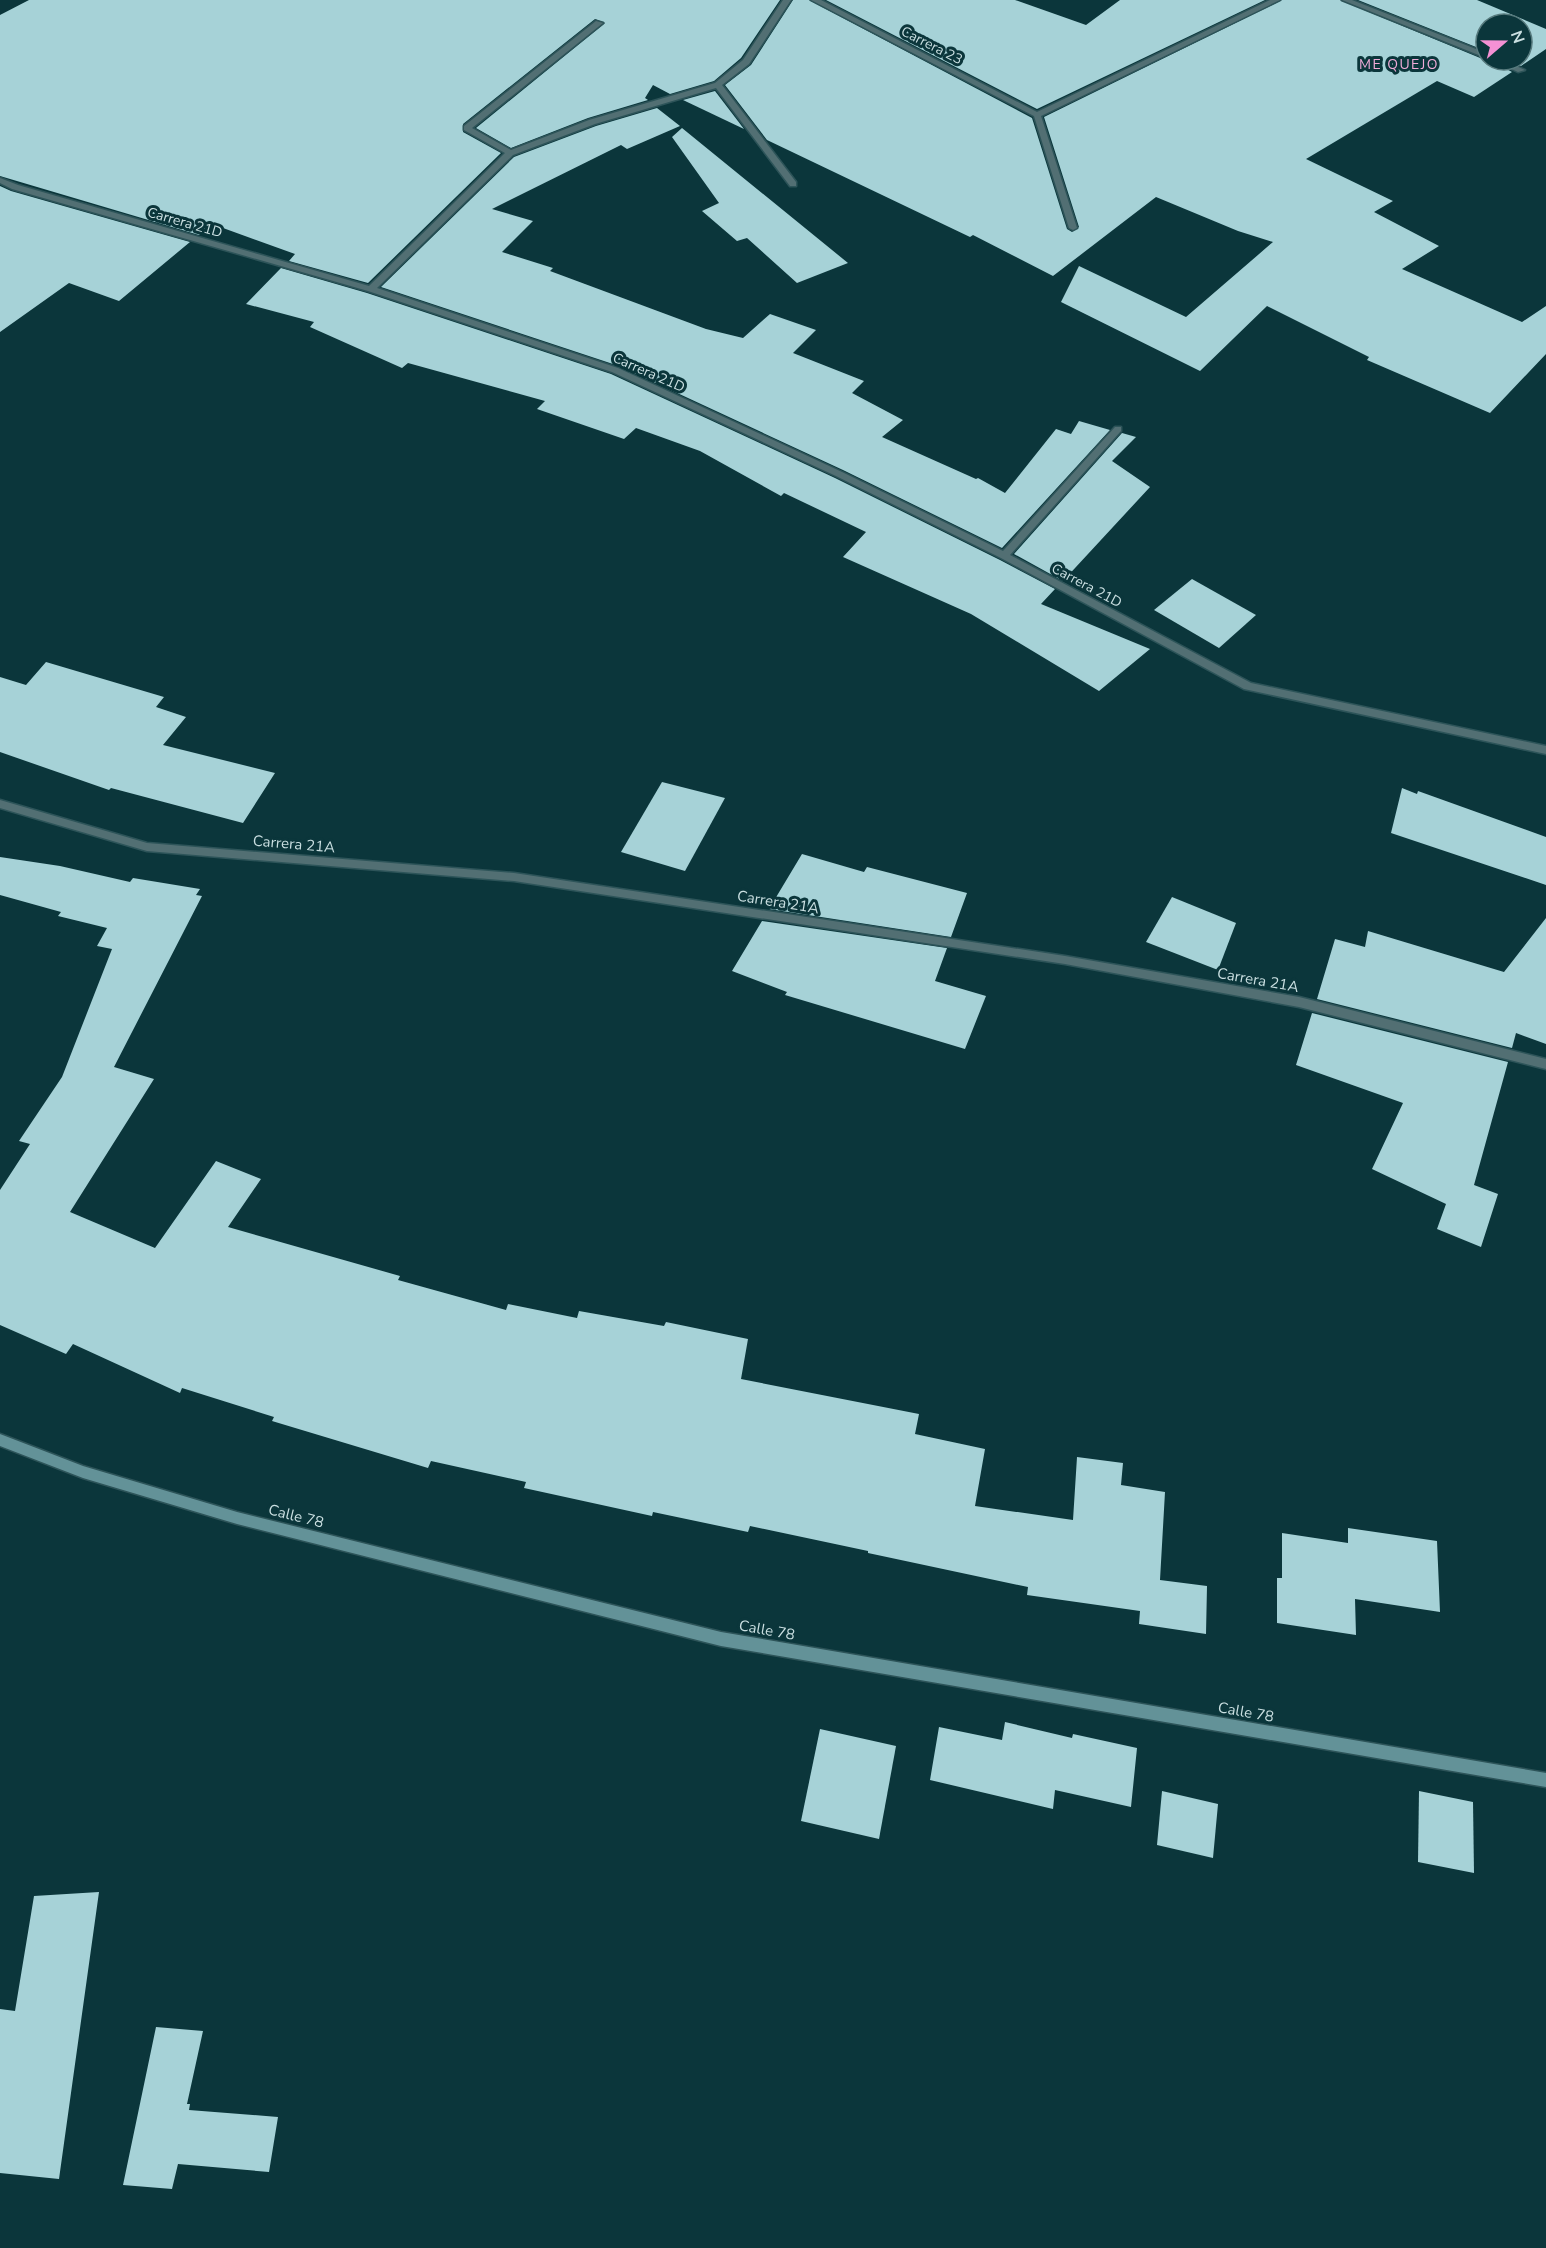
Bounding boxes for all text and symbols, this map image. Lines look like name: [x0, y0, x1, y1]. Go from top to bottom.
north arrow: [1474, 12, 1534, 72]
street label: Carrera 23: [898, 22, 966, 69]
text: N: [1505, 28, 1530, 47]
district label: ME QUEJO: [1359, 55, 1439, 74]
street label: Carrera 21D: [145, 203, 225, 242]
street label: Carrera 21D: [610, 348, 688, 397]
street label: Carrera 21D: [1048, 559, 1125, 612]
street label: Carrera 21A: [252, 830, 336, 858]
street label: Carrera 21A: [736, 886, 820, 918]
street label: Carrera 21A: [1216, 963, 1300, 997]
street label: Calle 78: [266, 1499, 326, 1533]
street label: Calle 78: [737, 1615, 797, 1645]
street label: Calle 78: [1216, 1697, 1276, 1727]

